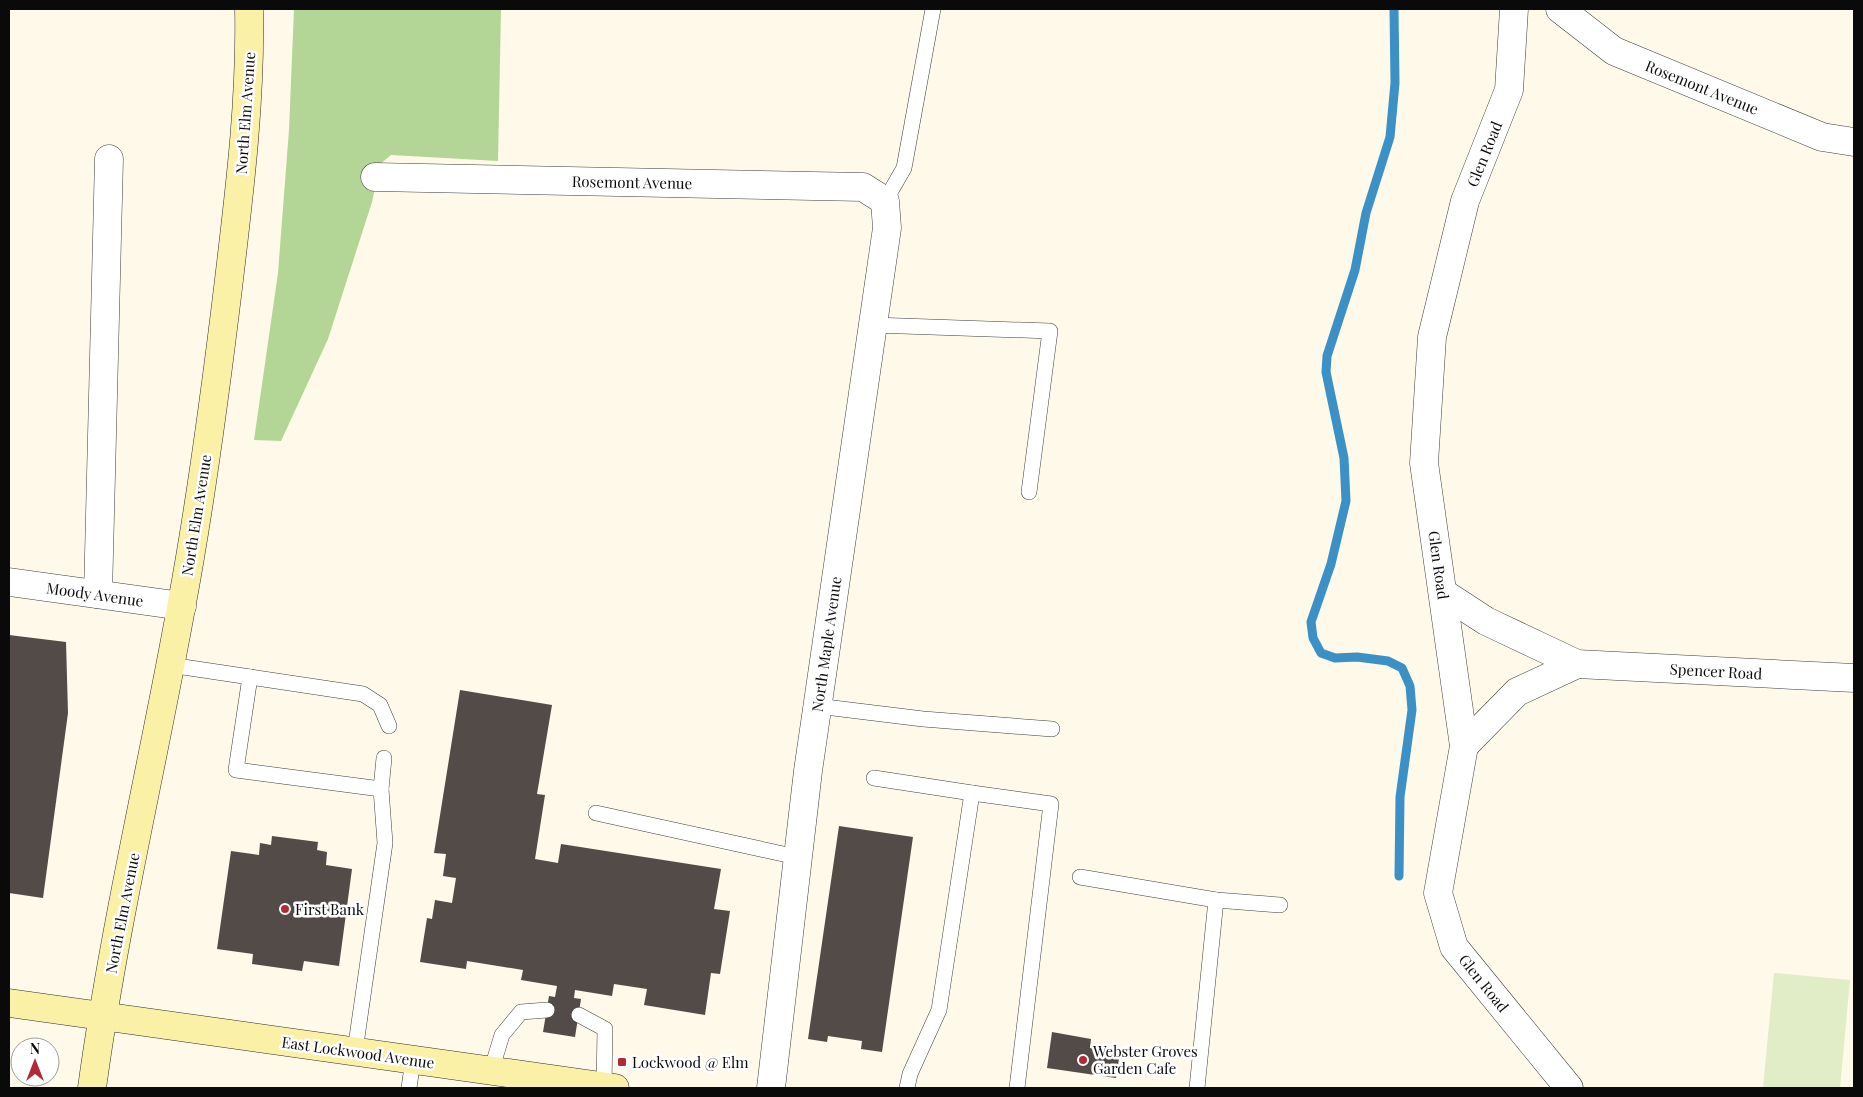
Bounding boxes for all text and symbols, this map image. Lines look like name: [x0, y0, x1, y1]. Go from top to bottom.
street label: North Elm Avenue: [231, 51, 259, 175]
street label: Rosemont Avenue: [1642, 55, 1762, 119]
street label: Glen Road: [1462, 118, 1506, 190]
street label: Rosemont Avenue: [572, 171, 692, 193]
street label: North Elm Avenue: [177, 453, 215, 577]
street label: Glen Road: [1424, 529, 1454, 601]
street label: North Maple Avenue: [807, 575, 845, 713]
street label: Moody Avenue: [45, 577, 145, 611]
street label: Spencer Road: [1669, 659, 1763, 683]
street label: North Elm Avenue: [100, 851, 144, 975]
place label: First Bank: [295, 899, 365, 919]
marker: First Bank: [279, 903, 291, 915]
street label: Glen Road: [1455, 950, 1514, 1016]
street label: East Lockwood Avenue: [280, 1031, 436, 1073]
north arrow: [10, 1037, 60, 1087]
text: N: [30, 1039, 40, 1058]
place label: Webster Groves Garden Cafe: [1092, 1041, 1198, 1078]
place label: Lockwood @ Elm: [632, 1052, 749, 1072]
marker: Webster Groves Garden Cafe: [1077, 1054, 1089, 1066]
marker: Lockwood @ Elm: [616, 1056, 628, 1068]

